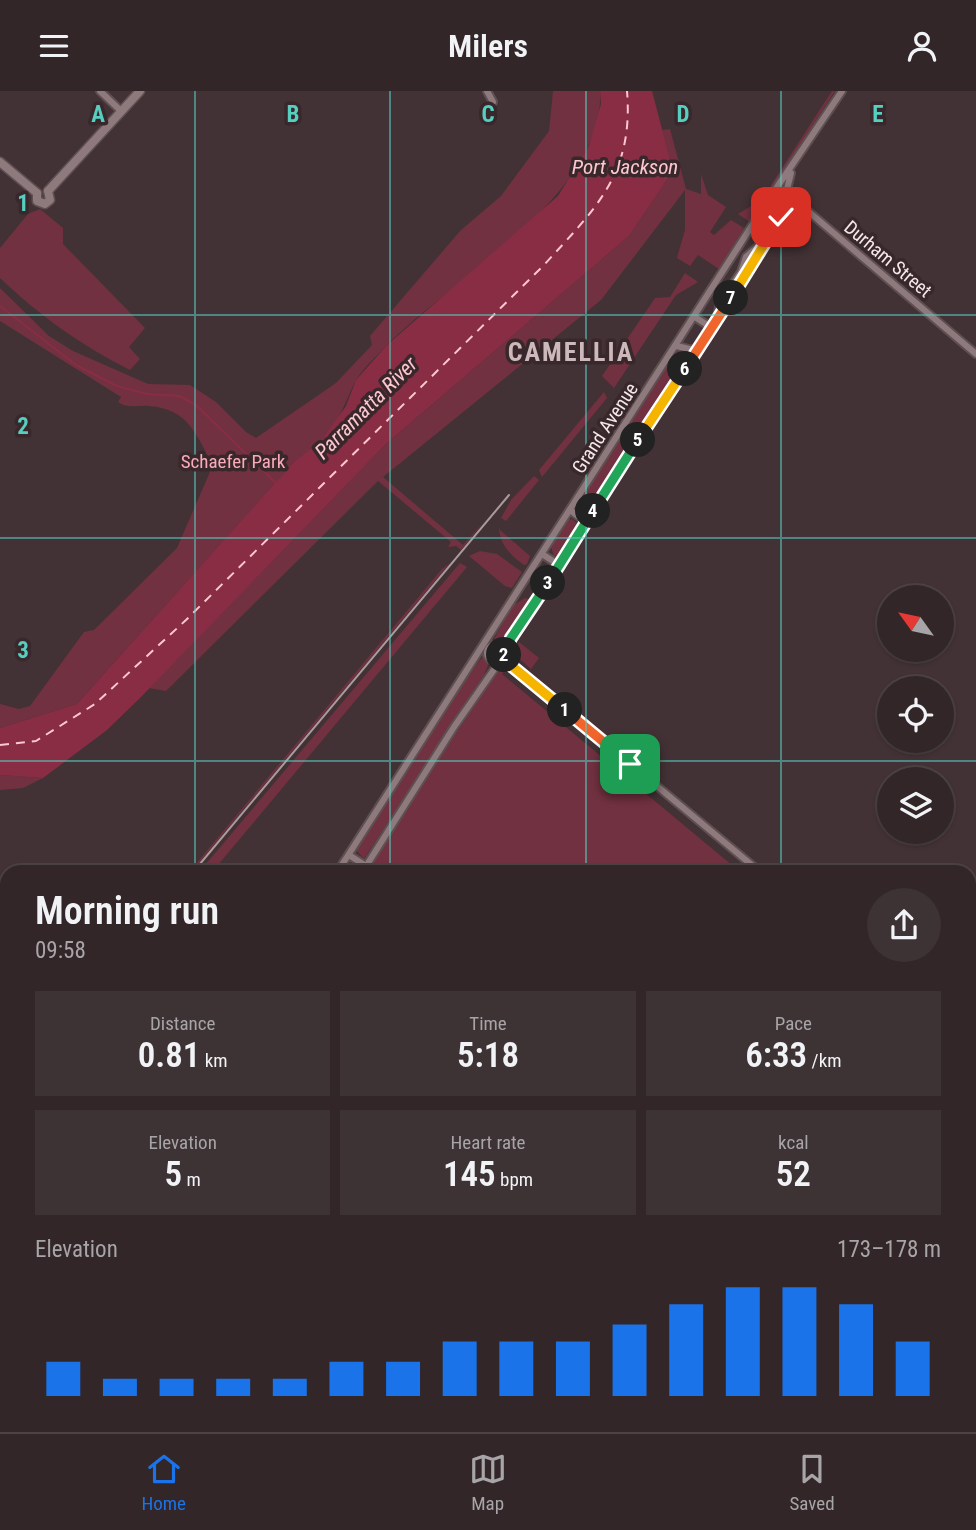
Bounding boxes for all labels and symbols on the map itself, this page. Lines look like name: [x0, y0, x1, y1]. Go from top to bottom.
text: A: [91, 101, 105, 128]
text: B: [287, 101, 299, 128]
text: C: [481, 101, 495, 128]
text: D: [677, 101, 690, 128]
text: E: [872, 101, 884, 128]
water label: Port Jackson: [572, 155, 678, 179]
pin: [751, 187, 811, 247]
text: 1: [17, 190, 29, 217]
street label: Durham Street: [840, 216, 936, 302]
pin: 7: [714, 281, 748, 315]
district label: CAMELLIA: [508, 337, 634, 367]
pin: 6: [668, 351, 702, 387]
water label: Parramatta River: [310, 352, 422, 464]
street label: Grand Avenue: [567, 378, 643, 478]
text: 2: [17, 413, 29, 440]
pin: 5: [620, 423, 656, 457]
park label: Schaefer Park: [181, 450, 286, 473]
pin: 4: [576, 493, 610, 529]
pin: 3: [530, 566, 566, 601]
north arrow: [877, 585, 954, 661]
text: 3: [17, 637, 29, 664]
pin: 2: [486, 637, 522, 673]
pin: 1: [548, 693, 582, 727]
pin: [600, 734, 660, 794]

